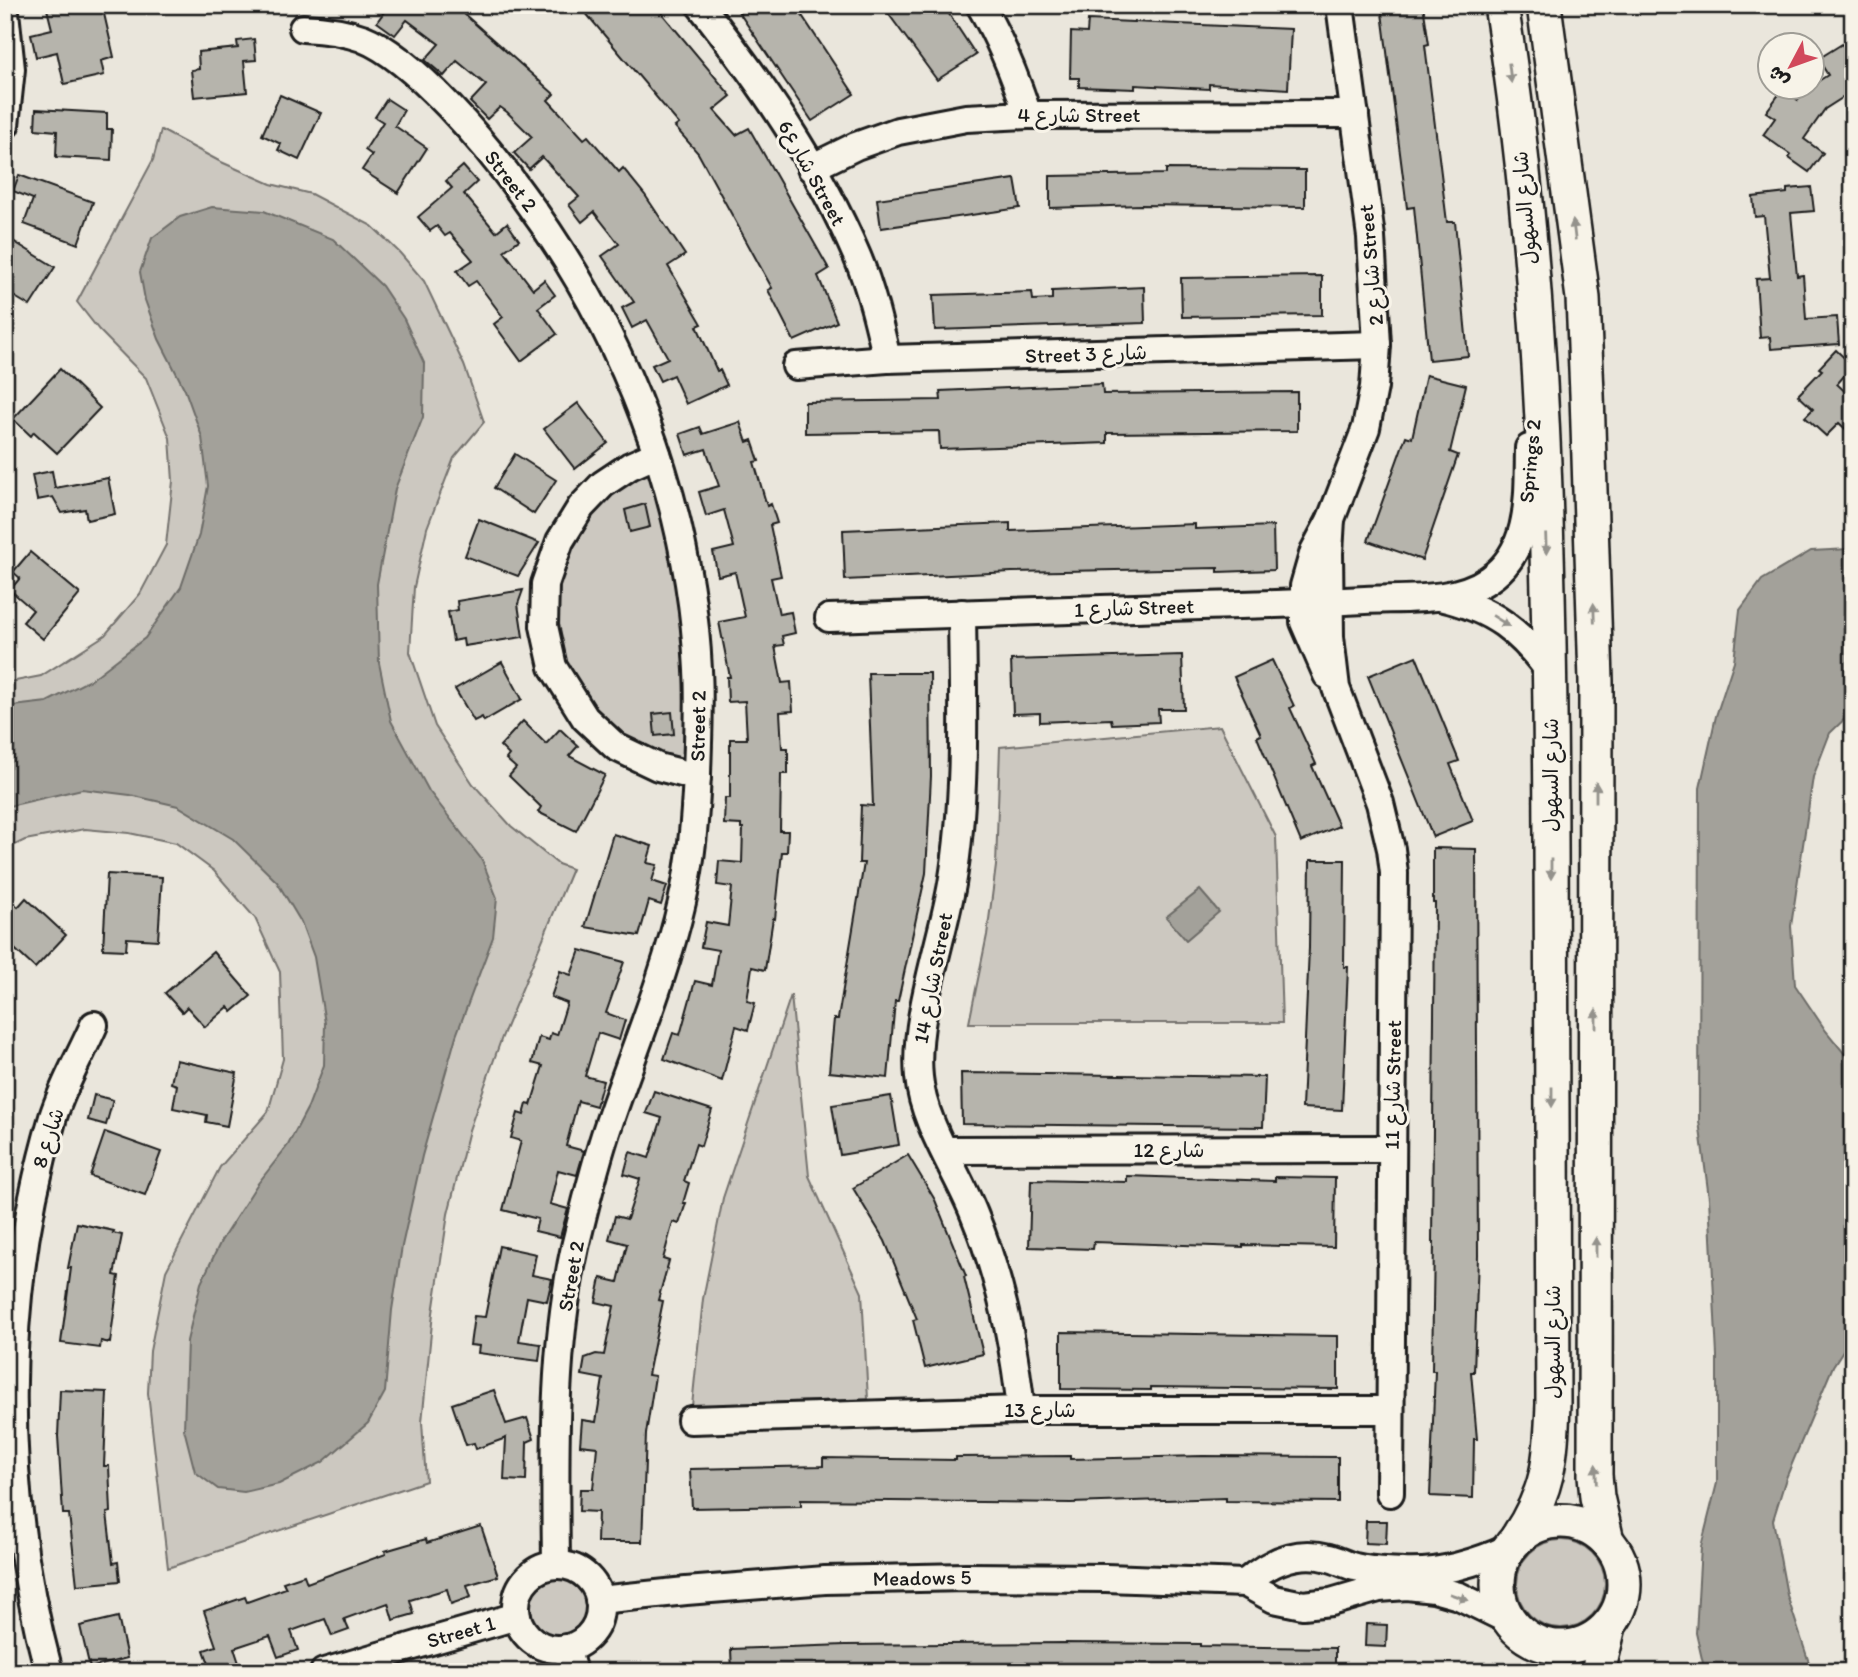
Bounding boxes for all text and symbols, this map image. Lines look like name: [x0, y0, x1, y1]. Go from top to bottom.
north arrow: [1756, 32, 1826, 102]
text: ش: [1763, 61, 1794, 92]
one-way arrow: [1505, 62, 1516, 84]
street label: شارع 4 Street: [1017, 102, 1141, 130]
street label: شارع6 Street: [771, 116, 852, 231]
street label: Street 2: [480, 145, 543, 216]
street label: شارع السهول: [1507, 150, 1545, 266]
street label: شارع 2 Street: [1353, 203, 1391, 327]
one-way arrow: [1569, 219, 1580, 241]
street label: Street شارع 3: [1025, 339, 1147, 371]
street label: Springs 2: [1513, 418, 1546, 504]
one-way arrow: [1541, 533, 1552, 555]
street label: شارع 1 Street: [1074, 593, 1195, 625]
one-way arrow: [1588, 602, 1599, 624]
one-way arrow: [1492, 615, 1511, 628]
street label: Street 2: [684, 690, 711, 762]
street label: شارع السهول: [1538, 718, 1566, 832]
one-way arrow: [1590, 780, 1602, 802]
one-way arrow: [1545, 858, 1557, 880]
street label: شارع 14 Street: [908, 910, 960, 1046]
one-way arrow: [1590, 1008, 1602, 1030]
street label: شارع 11 Street: [1379, 1020, 1409, 1150]
one-way arrow: [1546, 1086, 1558, 1108]
street label: شارع 8: [26, 1105, 72, 1172]
street label: شارع 12: [1134, 1137, 1204, 1165]
one-way arrow: [1590, 1235, 1602, 1257]
street label: Street 2: [552, 1239, 589, 1313]
street label: شارع السهول: [1540, 1285, 1568, 1399]
street label: شارع 13: [1004, 1397, 1076, 1425]
one-way arrow: [1590, 1463, 1601, 1485]
street label: Meadows 5: [872, 1564, 972, 1591]
one-way arrow: [1449, 1592, 1470, 1603]
street label: Street 1: [424, 1610, 498, 1653]

